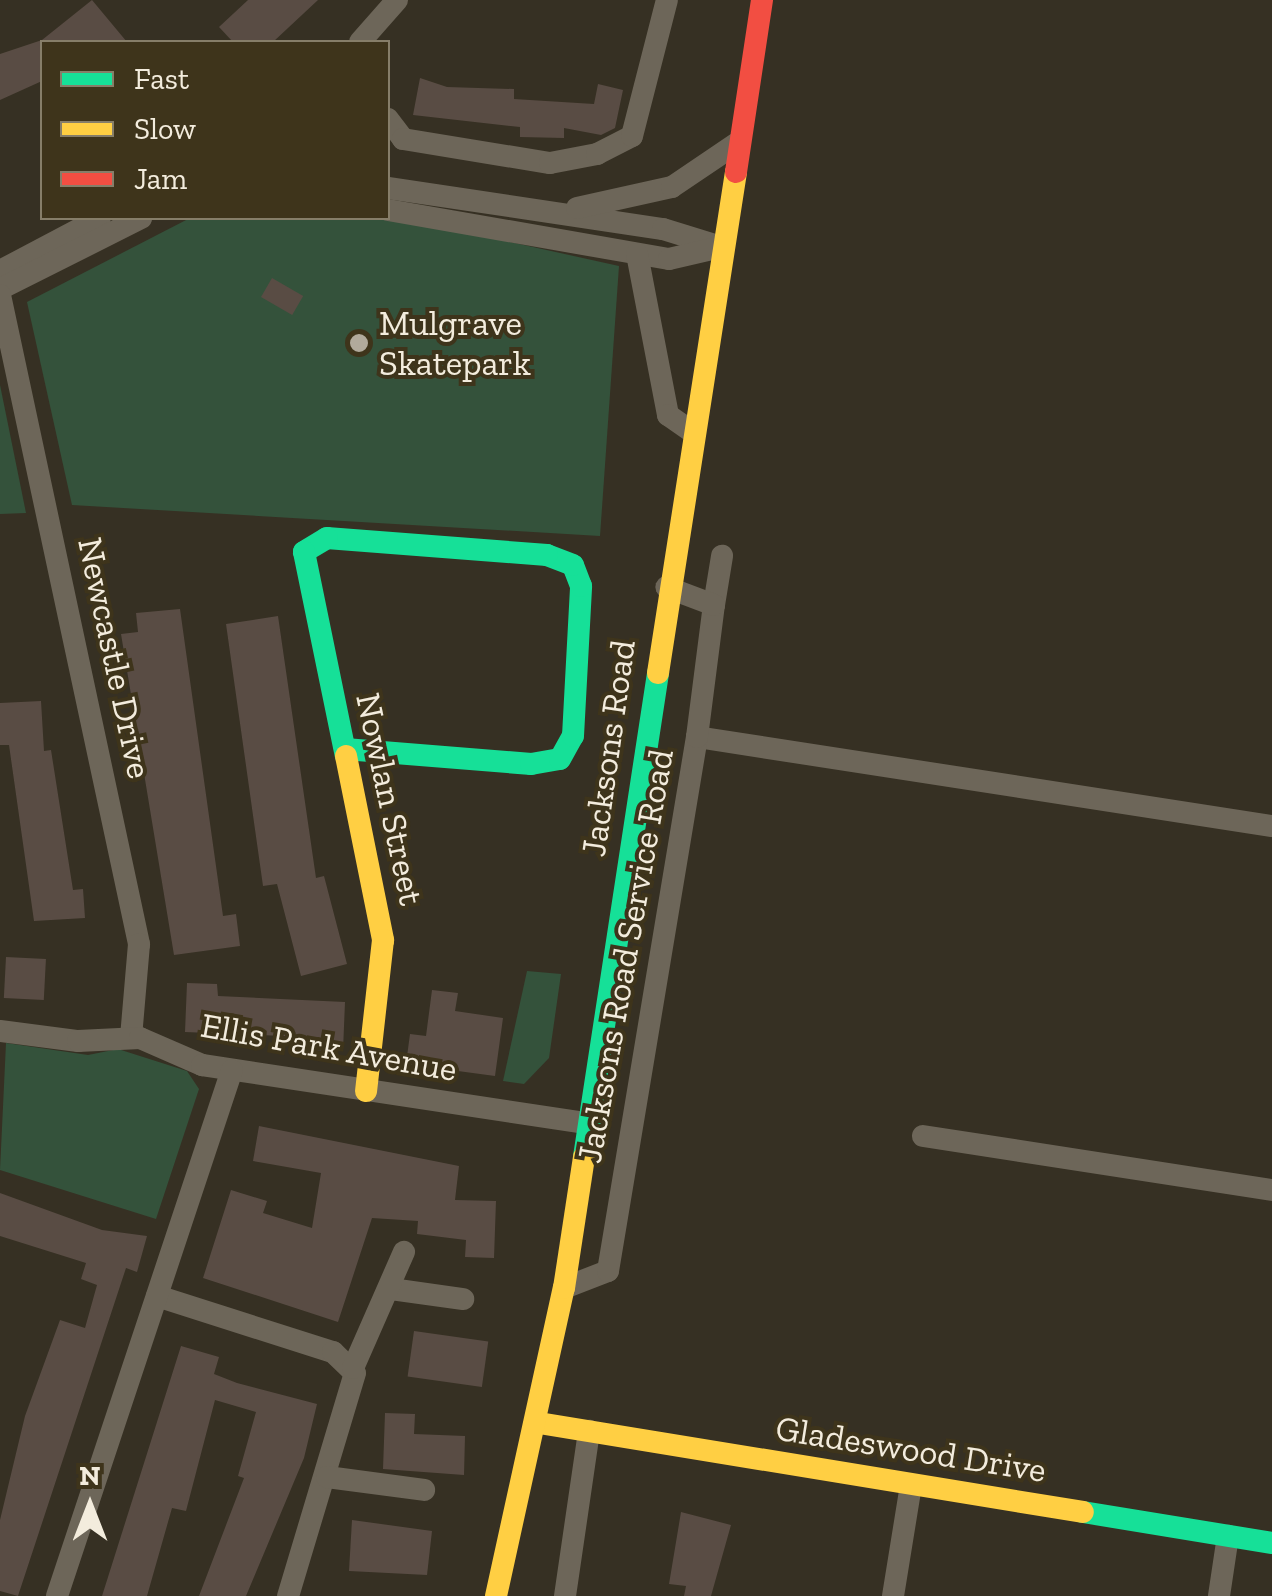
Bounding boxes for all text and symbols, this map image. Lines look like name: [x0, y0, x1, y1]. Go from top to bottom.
legend: [40, 40, 390, 220]
text: Fast: [134, 61, 189, 97]
text: Slow: [134, 111, 196, 147]
text: Jam: [134, 161, 187, 197]
place label: Mulgrave Skatepark: [379, 302, 531, 384]
marker: Mulgrave Skatepark: [348, 332, 370, 354]
street label: Newcastle Drive: [69, 534, 161, 782]
street label: Jacksons Road: [572, 637, 644, 859]
street label: Nowlan Street: [347, 689, 433, 909]
street label: Jacksons Road Service Road: [568, 746, 682, 1166]
street label: Ellis Park Avenue: [197, 1004, 461, 1090]
street label: Gladeswood Drive: [773, 1407, 1049, 1491]
north arrow: [40, 1456, 140, 1556]
text: N: [79, 1459, 101, 1492]

